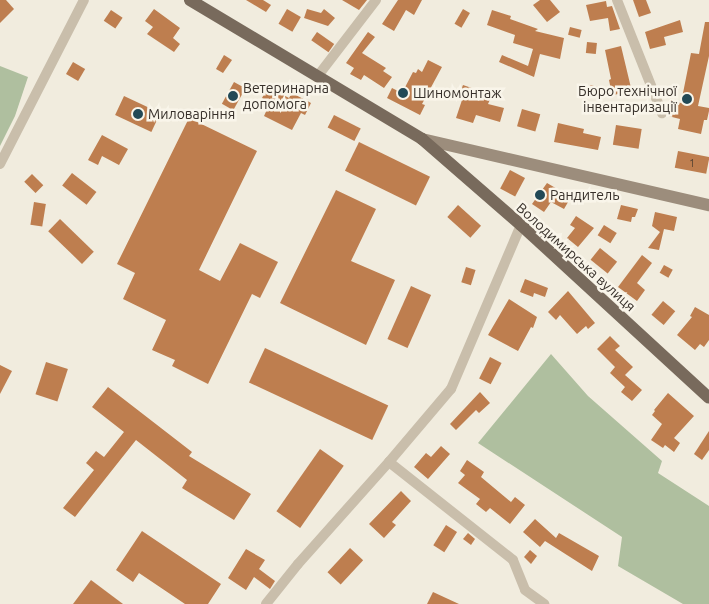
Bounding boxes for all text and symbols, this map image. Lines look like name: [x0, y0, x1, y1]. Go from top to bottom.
place label: Ветеринарна допомога: [243, 80, 329, 112]
place label: Бюро технічної інвентаризації: [578, 83, 677, 115]
place label: Шиномонтаж: [413, 85, 502, 101]
marker: Шиномонтаж: [397, 87, 409, 99]
marker: Ветеринарна допомога: [227, 90, 239, 102]
marker: Бюро технічної інвентаризації: [681, 93, 693, 105]
place label: Миловаріння: [148, 106, 235, 122]
marker: Миловаріння: [132, 108, 144, 120]
house number: 1: [689, 156, 695, 170]
place label: Рандитель: [550, 187, 619, 203]
marker: Рандитель: [534, 189, 546, 201]
street label: Володимирська вулиця: [513, 199, 639, 315]

